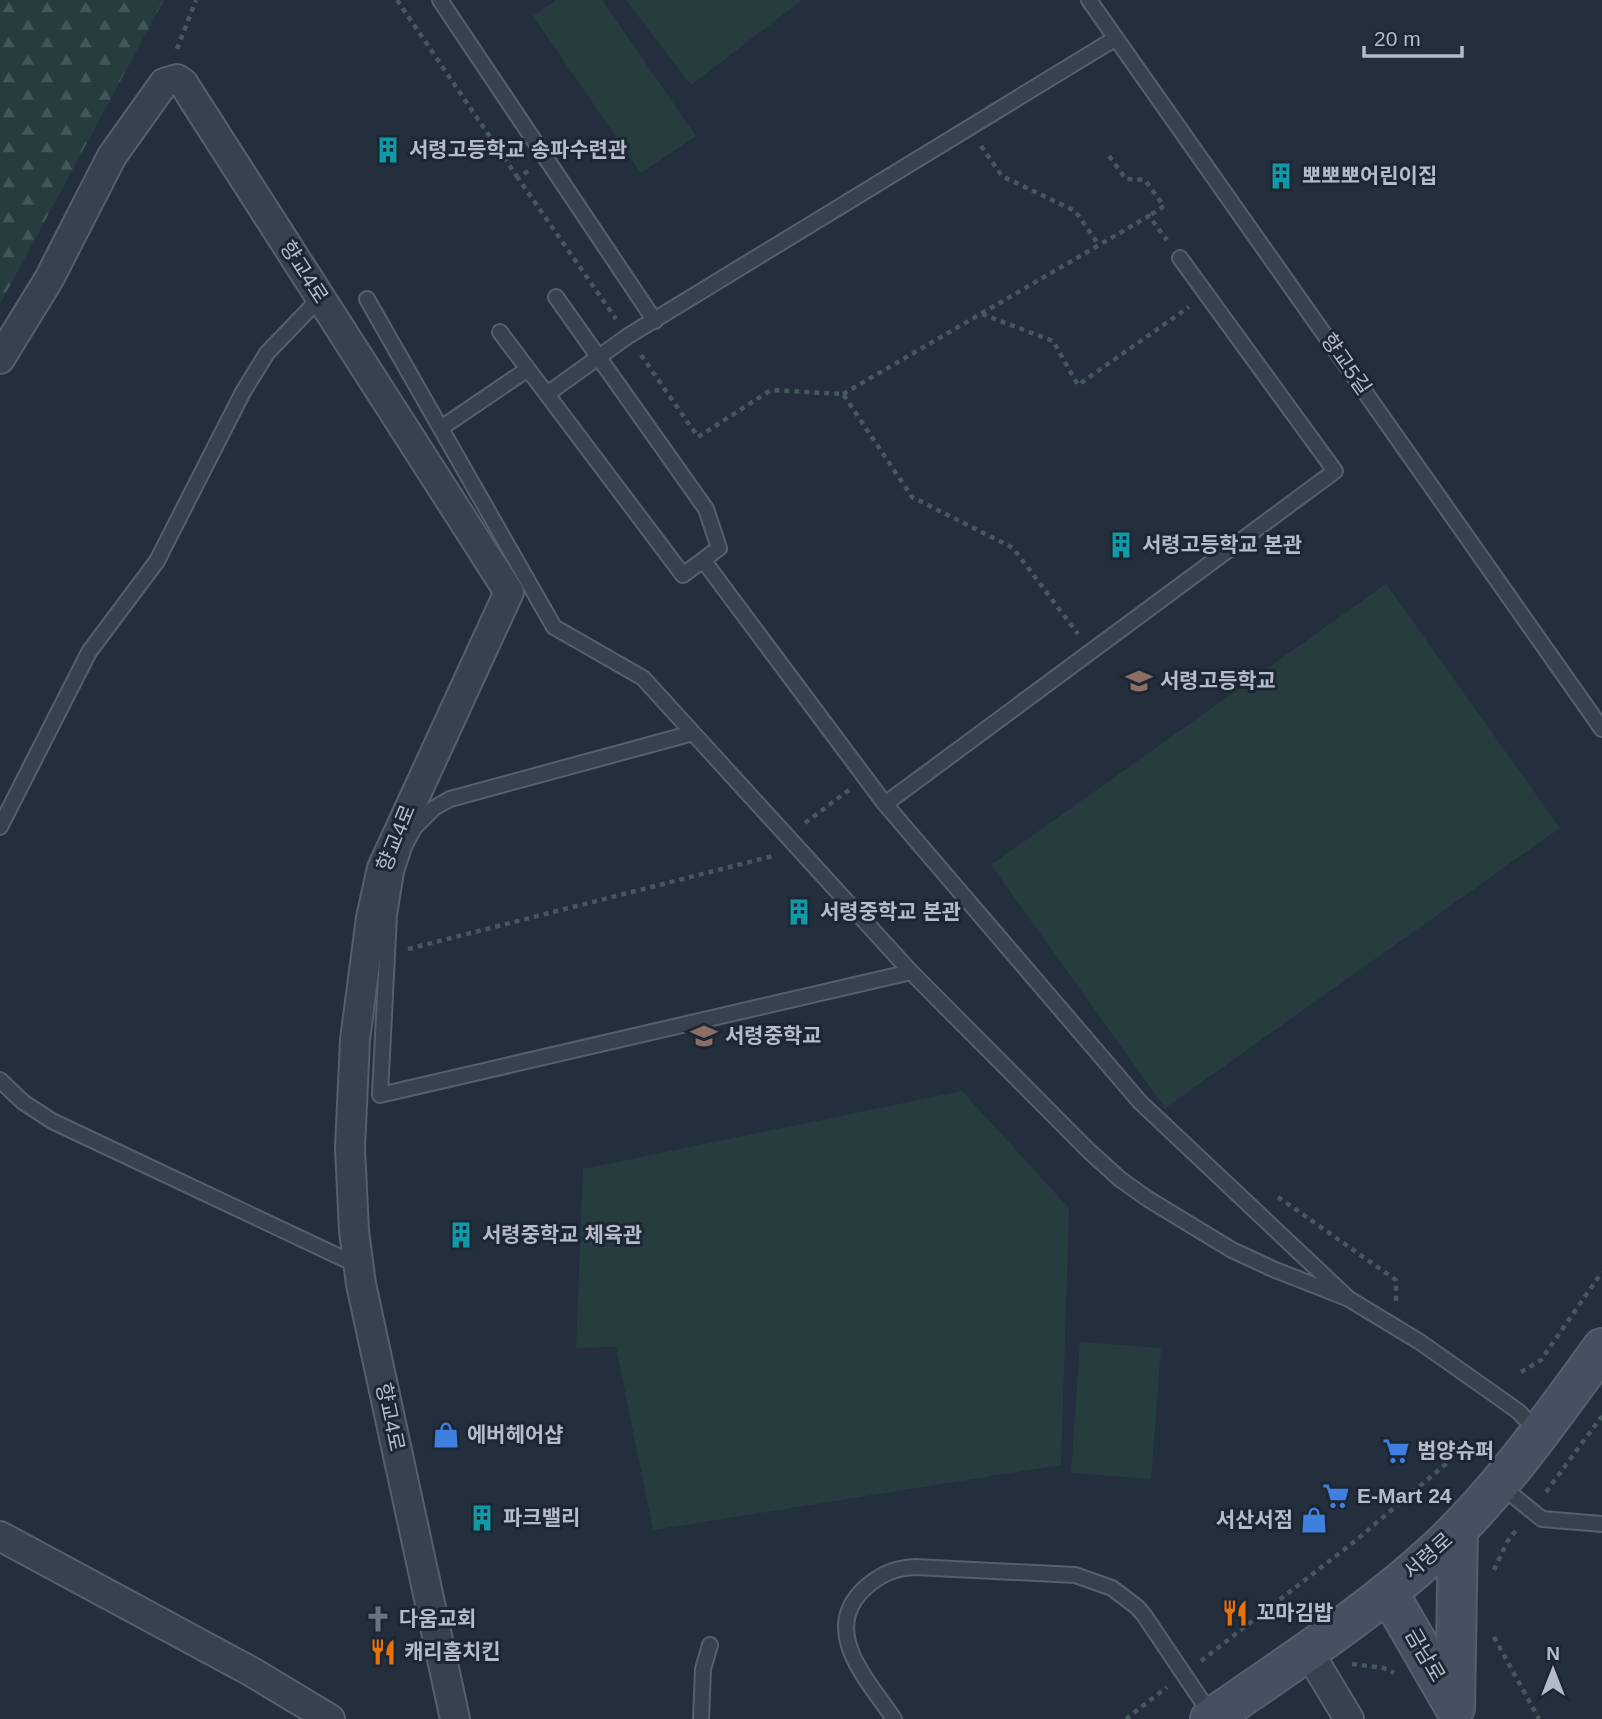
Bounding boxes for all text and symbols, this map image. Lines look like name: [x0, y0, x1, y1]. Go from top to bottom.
scale bar: [1364, 14, 1462, 58]
text: 20 m: [1374, 27, 1421, 50]
building icon: 서령고등학교 송파수련관: [373, 135, 403, 165]
place label: 서령고등학교 송파수련관: [409, 138, 627, 161]
building icon: 뽀뽀뽀어린이집: [1266, 161, 1296, 191]
place label: 뽀뽀뽀어린이집: [1302, 164, 1437, 187]
street label: 향교4로: [276, 236, 333, 307]
street label: 향교5길: [1317, 329, 1376, 399]
building icon: 서령고등학교 본관: [1106, 530, 1136, 560]
place label: 서령고등학교 본관: [1142, 533, 1302, 556]
school or university icon: 서령고등학교: [1124, 666, 1154, 696]
place label: 서령고등학교: [1160, 669, 1276, 692]
street label: 향교4로: [372, 801, 419, 874]
building icon: 서령중학교 본관: [784, 897, 814, 927]
place label: 서령중학교 본관: [820, 900, 961, 923]
school or university icon: 서령중학교: [689, 1021, 719, 1051]
place label: 서령중학교: [725, 1024, 822, 1047]
building icon: 서령중학교 체육관: [446, 1220, 476, 1250]
place label: 서령중학교 체육관: [482, 1223, 642, 1246]
street label: 향교4로: [372, 1380, 409, 1453]
shop icon: 에버헤어샵: [431, 1420, 461, 1450]
place label: 에버헤어샵: [467, 1423, 564, 1446]
supermarket icon: 범양슈퍼: [1381, 1436, 1411, 1466]
place label: 범양슈퍼: [1417, 1439, 1494, 1462]
supermarket icon: E-Mart 24: [1321, 1481, 1351, 1511]
place label: E-Mart 24: [1357, 1484, 1452, 1507]
building icon: 파크밸리: [467, 1503, 497, 1533]
shop icon: 서산서점: [1299, 1505, 1329, 1535]
place label: 파크밸리: [503, 1506, 580, 1529]
place label: 서산서점: [1216, 1508, 1293, 1531]
street label: 서령로: [1398, 1528, 1457, 1584]
restaurant icon: 꼬마김밥: [1220, 1598, 1250, 1628]
place label: 꼬마김밥: [1256, 1601, 1333, 1624]
church icon: 다움교회: [363, 1604, 393, 1634]
place label: 다움교회: [399, 1607, 476, 1630]
street label: 금남로: [1401, 1624, 1450, 1686]
north arrow: [1518, 1635, 1588, 1705]
restaurant icon: 캐리홈치킨: [368, 1637, 398, 1667]
place label: 캐리홈치킨: [404, 1640, 501, 1663]
text: N: [1546, 1643, 1560, 1664]

